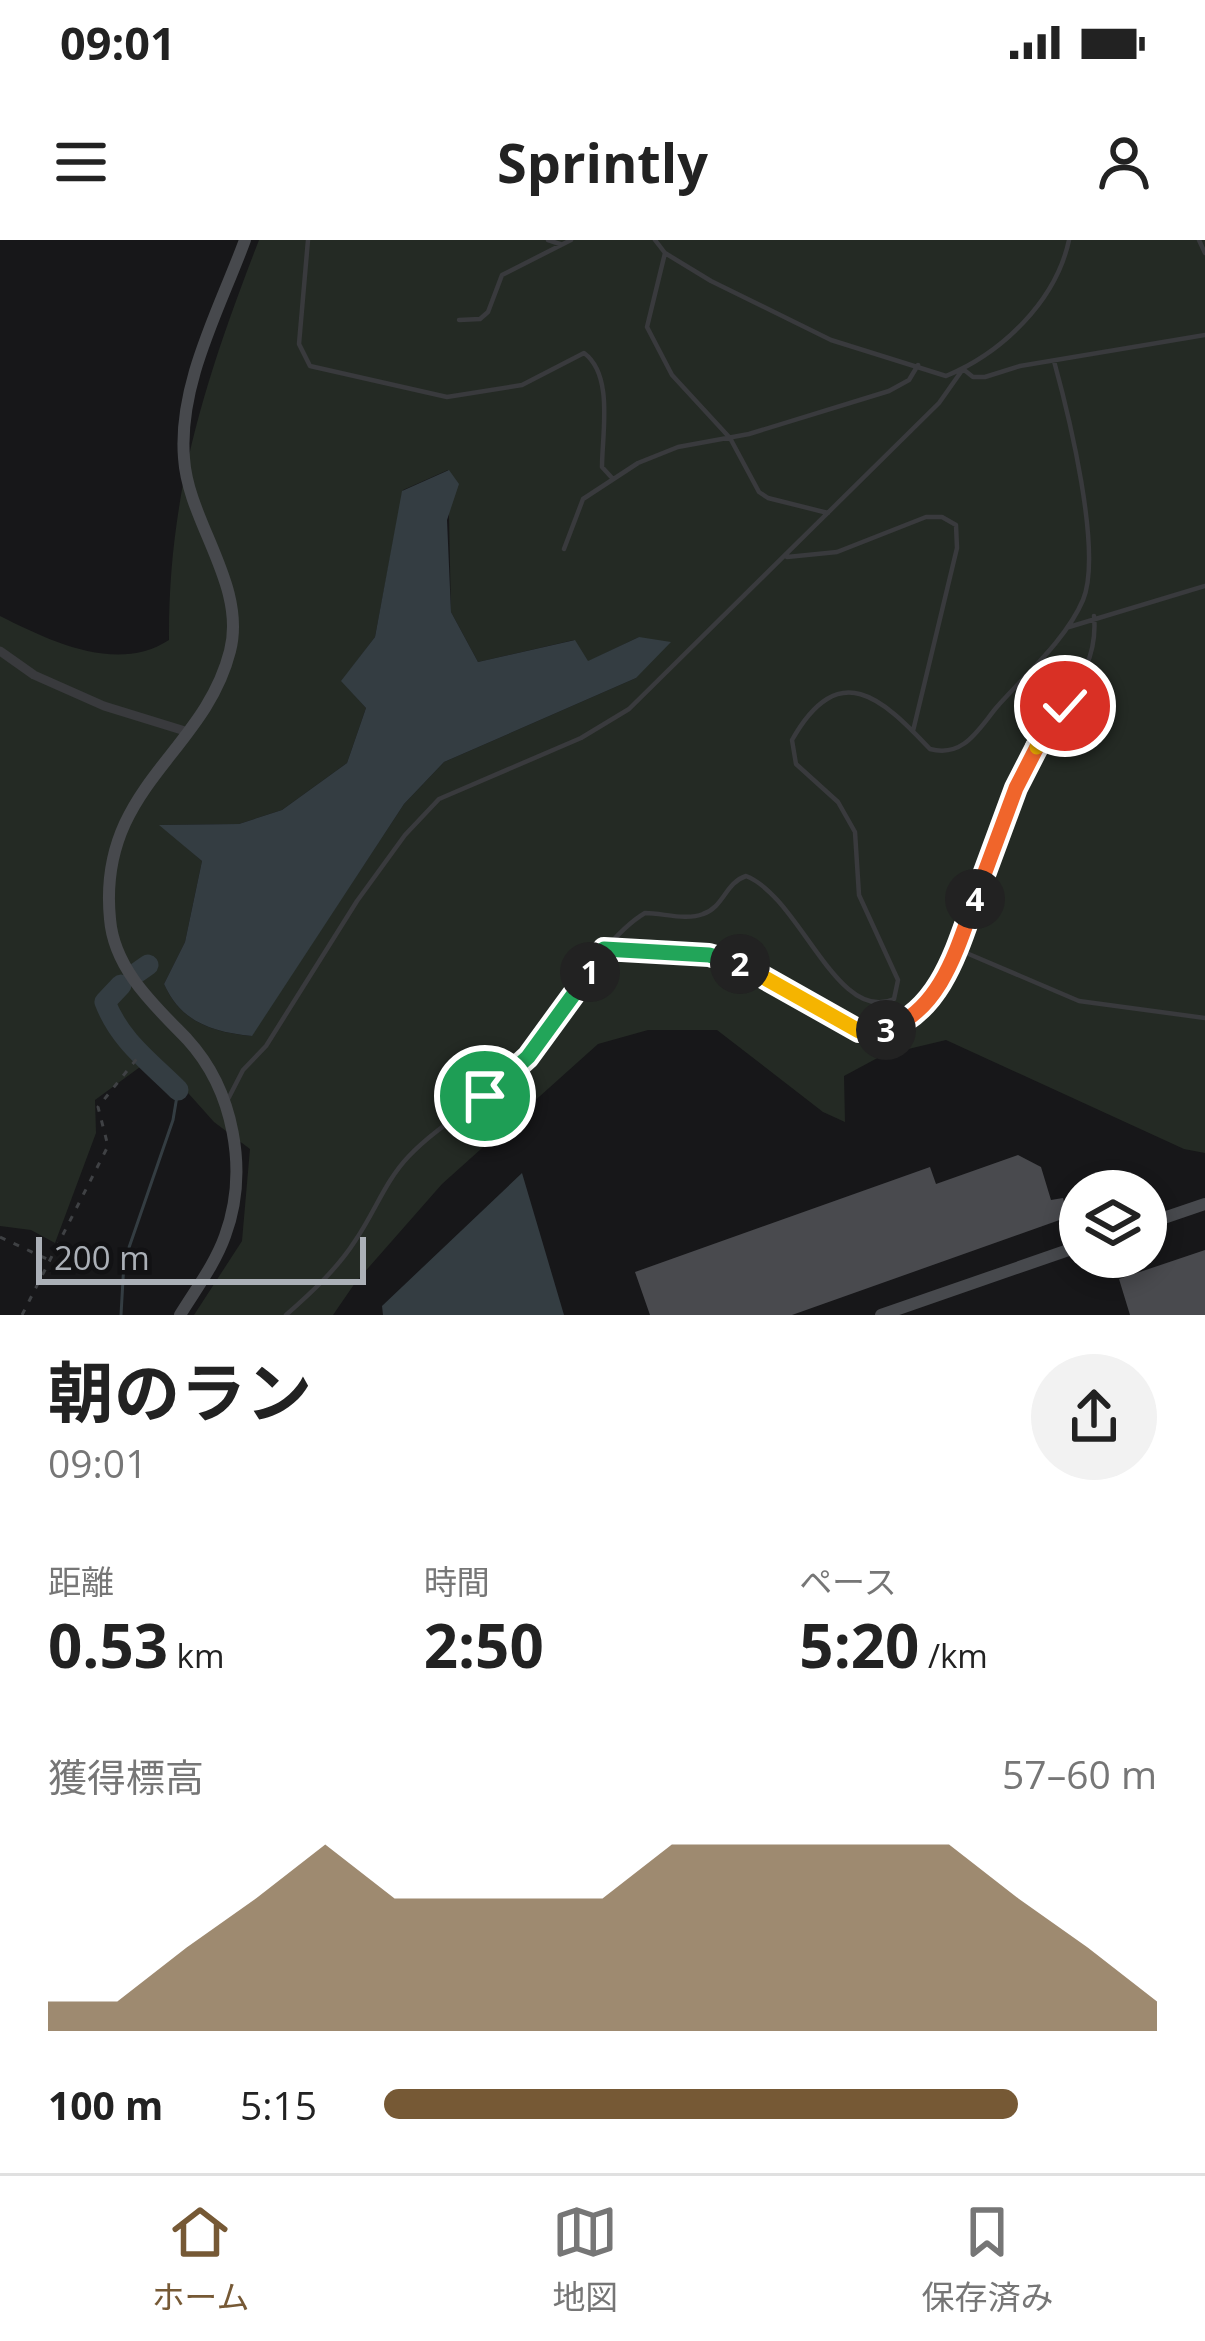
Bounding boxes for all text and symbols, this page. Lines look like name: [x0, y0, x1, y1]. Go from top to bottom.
text: 09:01: [60, 12, 176, 73]
text: Sprintly: [497, 125, 708, 199]
icon: menu: [48, 129, 114, 195]
icon: person: [1091, 129, 1157, 195]
pin: [1014, 655, 1116, 757]
icon: check: [1032, 673, 1098, 739]
pin: 4: [945, 869, 1005, 929]
text: 4: [966, 876, 984, 921]
pin: 2: [710, 934, 770, 994]
text: 2: [731, 941, 749, 986]
pin: 1: [560, 942, 620, 1002]
text: 1: [581, 949, 599, 994]
pin: 3: [856, 1000, 916, 1060]
text: 3: [877, 1007, 895, 1052]
pin: [434, 1045, 536, 1147]
icon: arrive: [452, 1063, 518, 1129]
map controls: [1059, 1170, 1167, 1278]
button: layers: [1059, 1170, 1167, 1278]
scale bar: [36, 1231, 366, 1284]
text: 200 m: [54, 1235, 150, 1280]
text: 朝のラン: [48, 1346, 312, 1436]
button: share: [1031, 1354, 1157, 1480]
text: 09:01: [48, 1436, 147, 1489]
text: 距離: [48, 1559, 114, 1604]
text: 時間: [424, 1559, 490, 1604]
text: ペース: [799, 1559, 897, 1604]
text: 0.53: [48, 1604, 168, 1686]
text: 2:50: [424, 1604, 544, 1686]
text: 5:20: [799, 1604, 919, 1686]
text: km: [168, 1633, 225, 1678]
text: /km: [919, 1633, 988, 1678]
text: 57–60 m: [1002, 1747, 1157, 1800]
text: 獲得標高: [48, 1750, 204, 1803]
text: 100 m: [48, 2078, 163, 2131]
text: 5:15: [240, 2078, 317, 2131]
tab: ホーム: [151, 2199, 250, 2319]
tab: 地図: [552, 2199, 618, 2319]
tab: 保存済み: [921, 2199, 1053, 2319]

